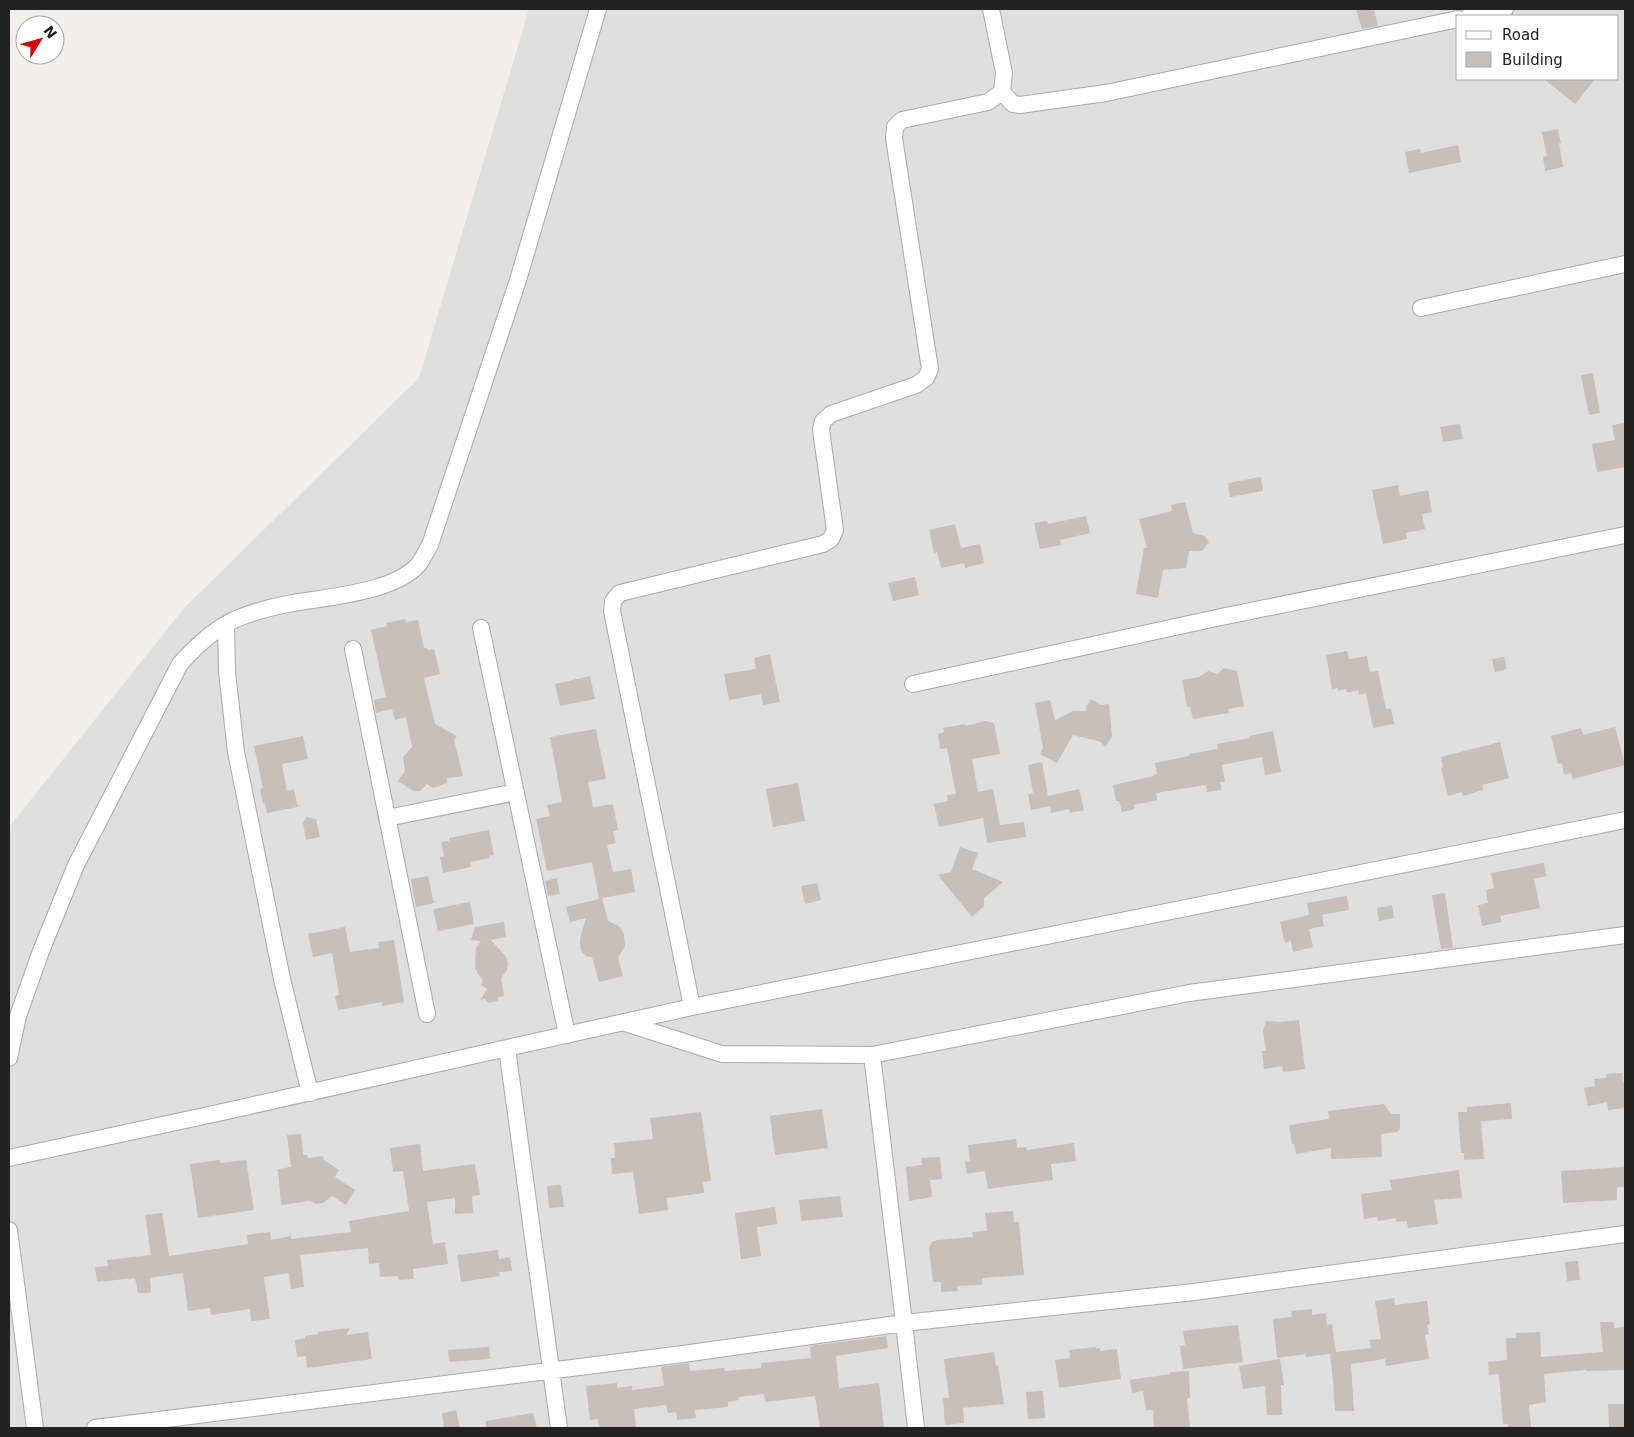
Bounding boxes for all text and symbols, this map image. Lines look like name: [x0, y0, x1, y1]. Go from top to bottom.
north arrow: [15, 15, 65, 65]
legend: [1456, 15, 1619, 80]
text: N: [40, 23, 60, 42]
text: Road: [1502, 26, 1540, 44]
text: Building: [1502, 51, 1563, 69]

